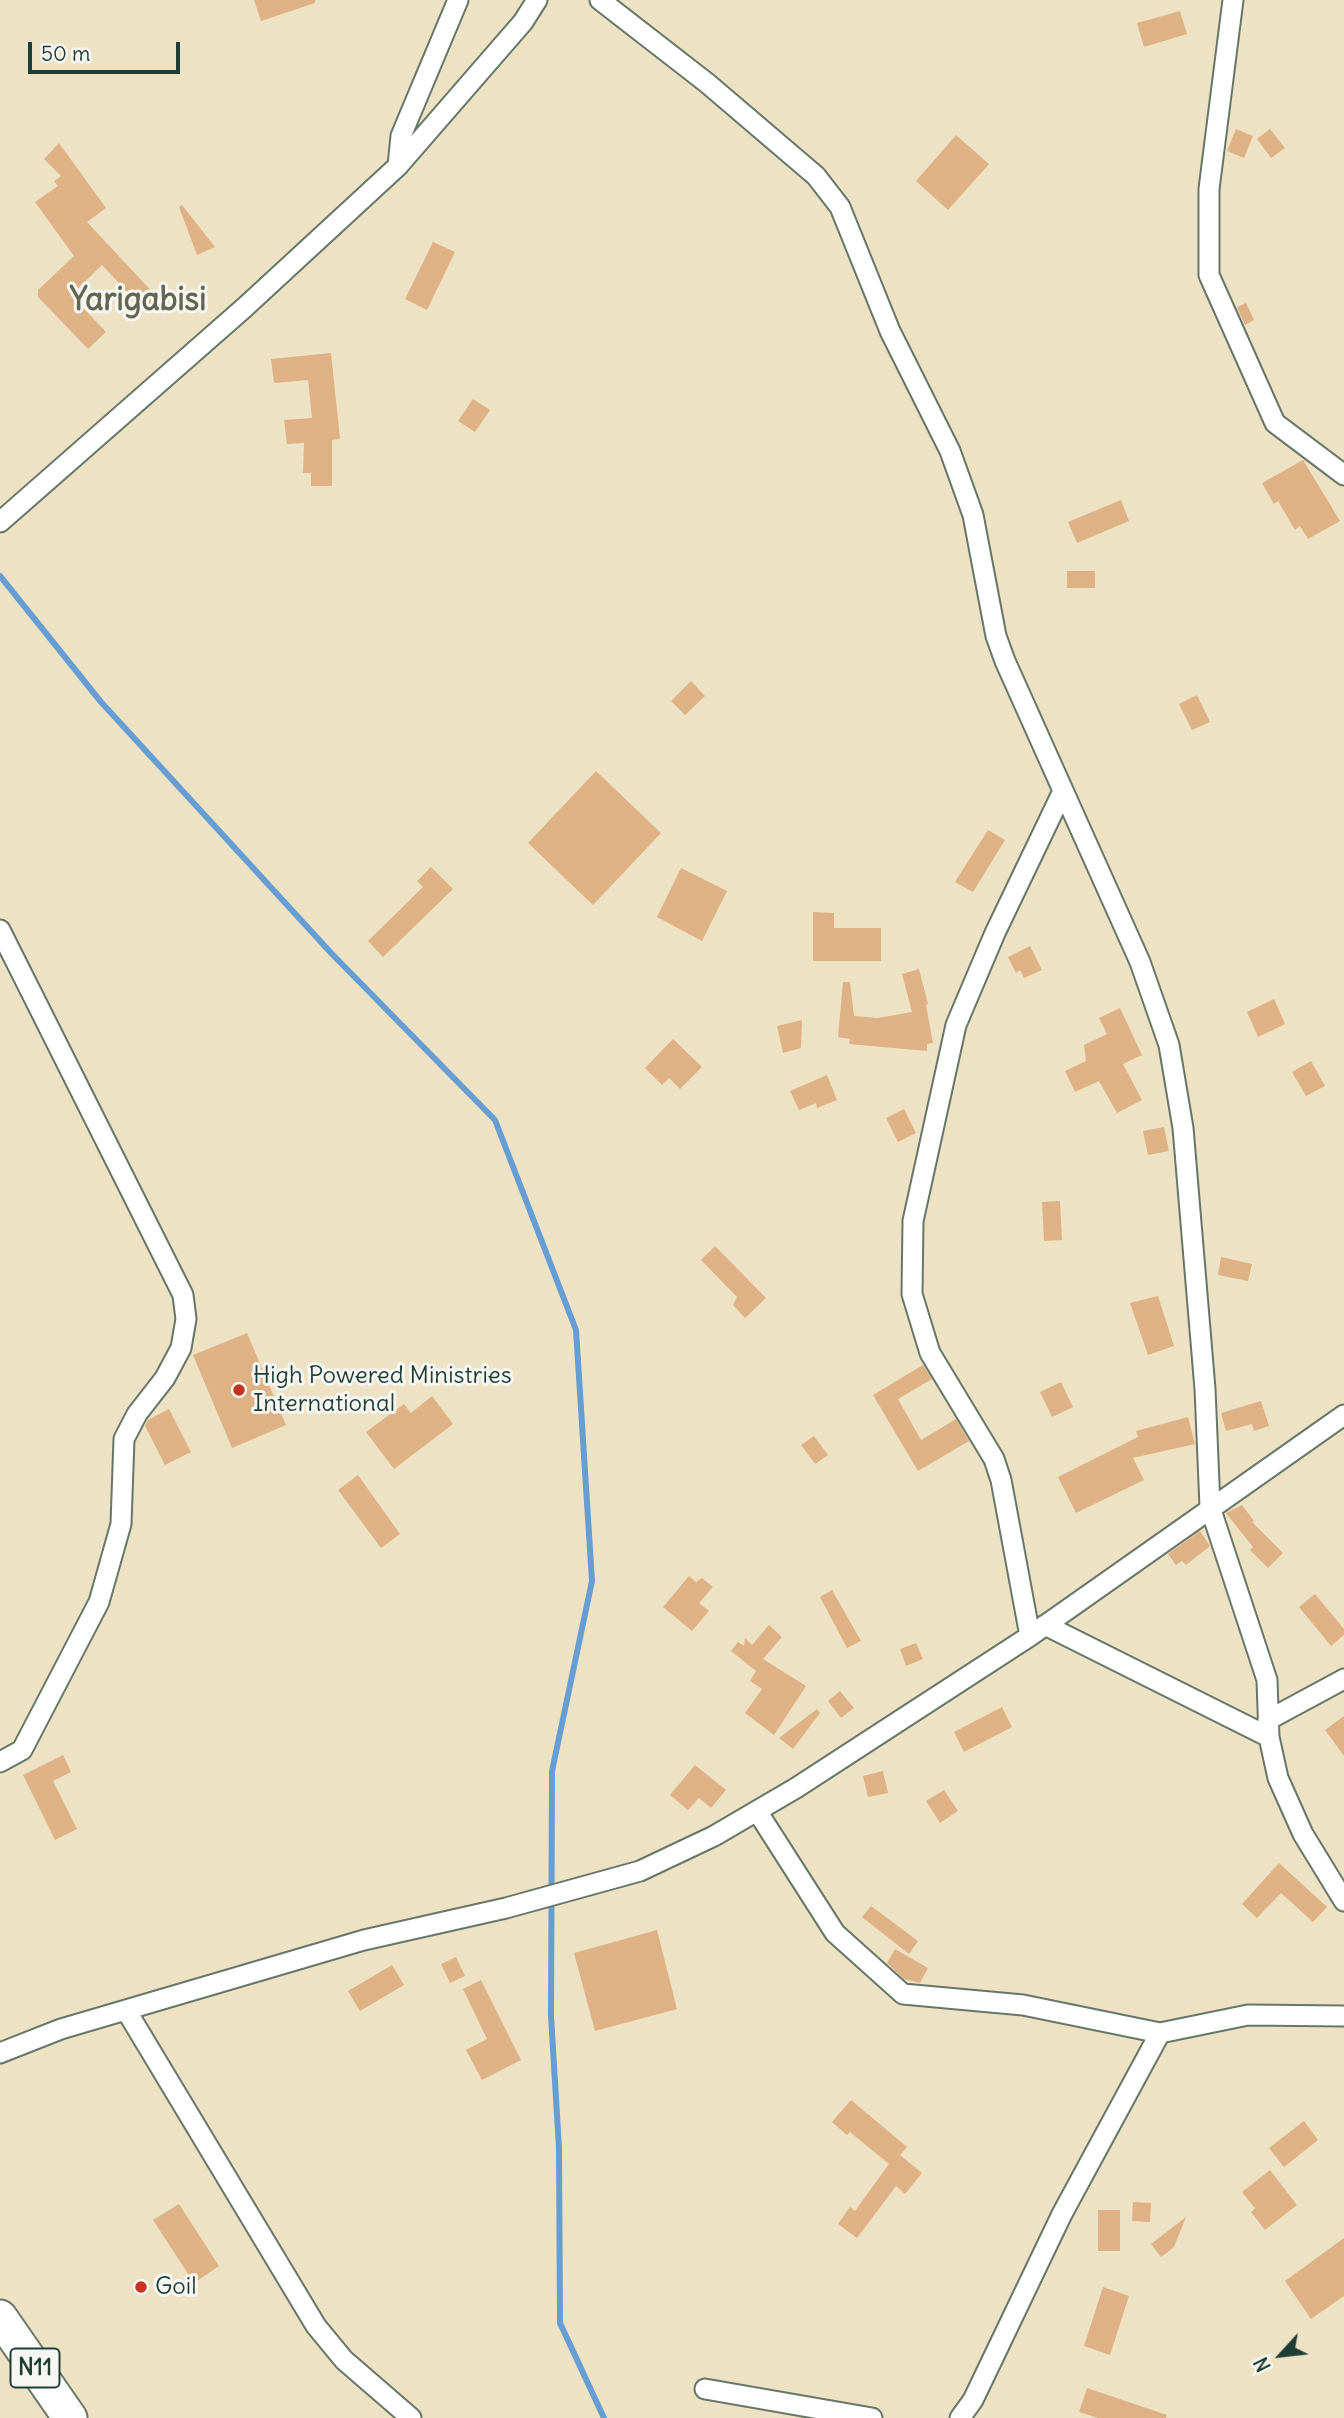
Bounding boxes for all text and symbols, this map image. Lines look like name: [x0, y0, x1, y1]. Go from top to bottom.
scale bar: [32, 28, 184, 72]
text: 50 m: [41, 40, 90, 67]
district label: Yarigabisi: [70, 282, 206, 320]
place label: High Powered Ministries International: [253, 1362, 512, 1418]
marker: High Powered Ministries International: [231, 1382, 247, 1398]
place label: Goil: [155, 2273, 197, 2301]
marker: Goil: [133, 2279, 149, 2295]
north arrow: [1246, 2320, 1316, 2390]
road number: N11: [10, 2348, 60, 2388]
text: N: [1249, 2353, 1276, 2376]

